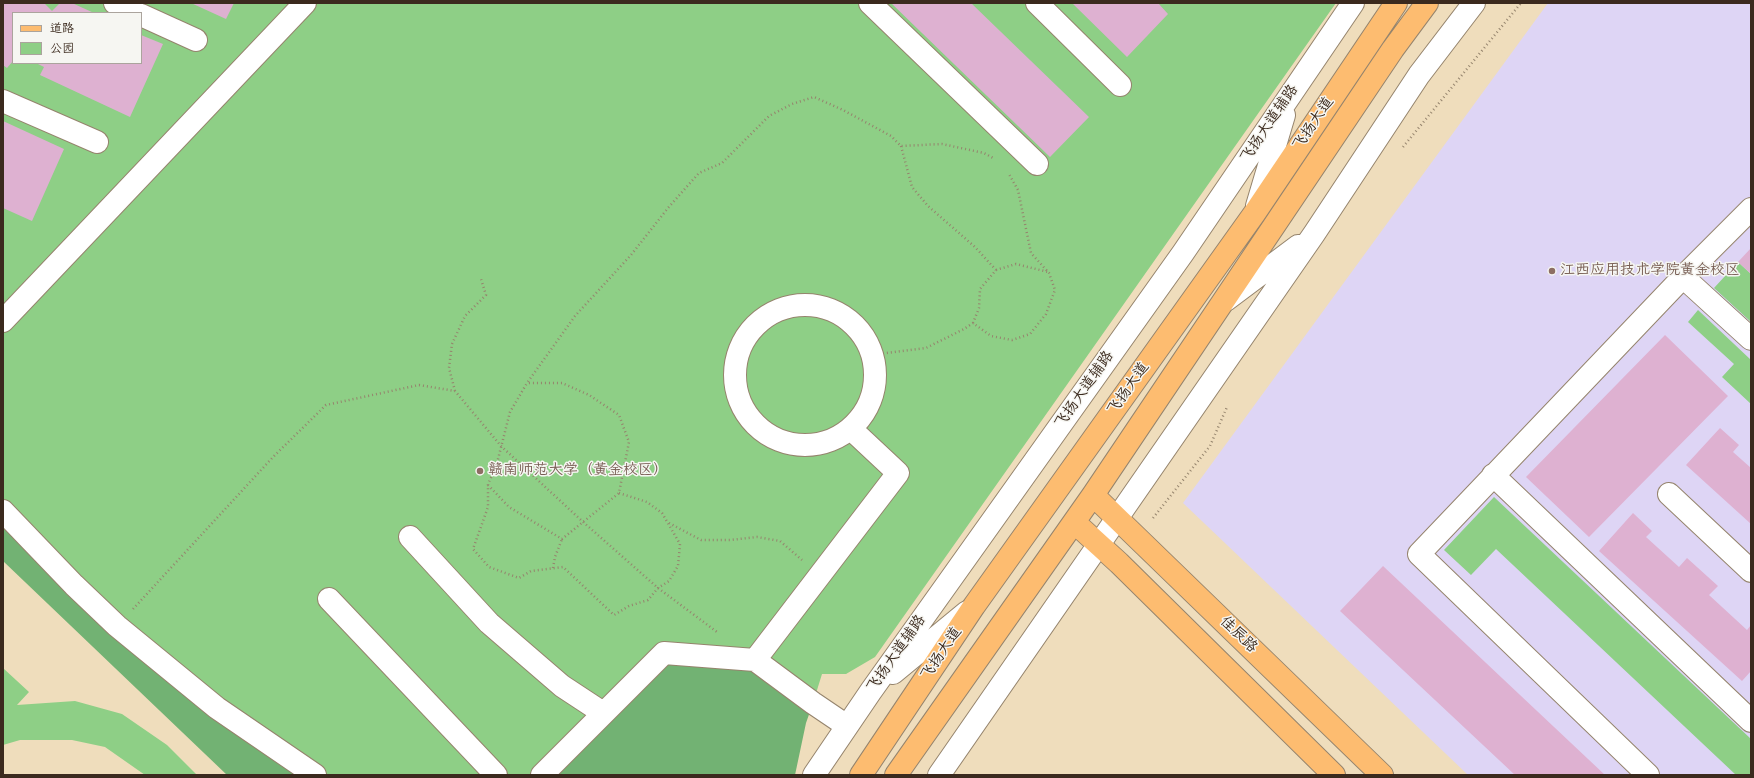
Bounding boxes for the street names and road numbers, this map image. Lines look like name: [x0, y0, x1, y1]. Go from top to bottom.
street label: 飞扬大道辅路: [1237, 82, 1303, 166]
street label: 飞扬大道: [1290, 94, 1338, 154]
street label: 飞扬大道辅路: [1052, 348, 1118, 432]
street label: 飞扬大道: [1104, 359, 1154, 419]
street label: 飞扬大道辅路: [864, 612, 930, 696]
street label: 佳辰路: [1216, 613, 1260, 657]
street label: 飞扬大道: [918, 624, 966, 684]

